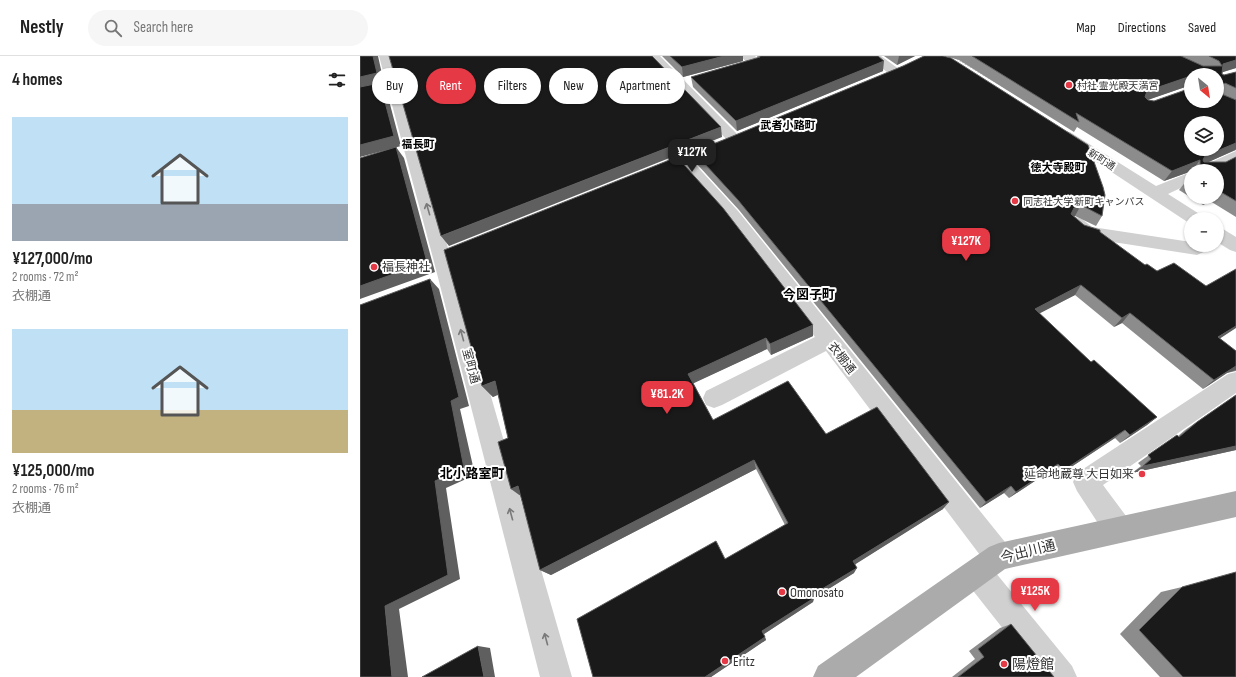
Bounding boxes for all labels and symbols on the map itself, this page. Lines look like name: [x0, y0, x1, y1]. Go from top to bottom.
north arrow: [1184, 68, 1224, 108]
marker: 村社 霊光殿天満宮: [1064, 80, 1074, 90]
place label: 村社 霊光殿天満宮: [1077, 80, 1159, 92]
district label: 武者小路町: [761, 119, 816, 132]
district label: 福長町: [402, 138, 435, 151]
pin: ¥127K: [664, 139, 720, 173]
street label: 新町通: [1086, 147, 1117, 173]
district label: 徳大寺殿町: [1031, 161, 1086, 174]
marker: 同志社大学 新町キャンパス: [1010, 196, 1020, 206]
place label: 同志社大学 新町キャンパス: [1023, 196, 1145, 208]
one-way arrow: [424, 203, 431, 216]
pin: ¥127K: [938, 228, 994, 262]
place label: 福長神社: [382, 260, 430, 275]
marker: 福長神社: [369, 262, 379, 272]
district label: 今図子町: [783, 287, 835, 303]
one-way arrow: [458, 328, 466, 341]
street label: 衣棚通: [825, 340, 859, 377]
street label: 室町通: [459, 347, 482, 385]
pin: ¥81.2K: [634, 381, 700, 415]
district label: 北小路室町: [439, 466, 505, 482]
place label: 延命地蔵尊 大日如来: [1024, 467, 1134, 482]
marker: 延命地蔵尊 大日如来: [1137, 469, 1147, 479]
one-way arrow: [507, 508, 515, 521]
street label: 今出川通: [999, 536, 1057, 567]
pin: ¥125K: [1007, 578, 1063, 612]
place label: Omonosato: [790, 584, 844, 601]
marker: Omonosato: [777, 587, 787, 597]
one-way arrow: [541, 633, 549, 646]
place label: Eritz: [733, 653, 755, 670]
marker: Eritz: [720, 656, 730, 666]
place label: 陽燈館: [1012, 656, 1054, 673]
marker: 陽燈館: [999, 659, 1009, 669]

